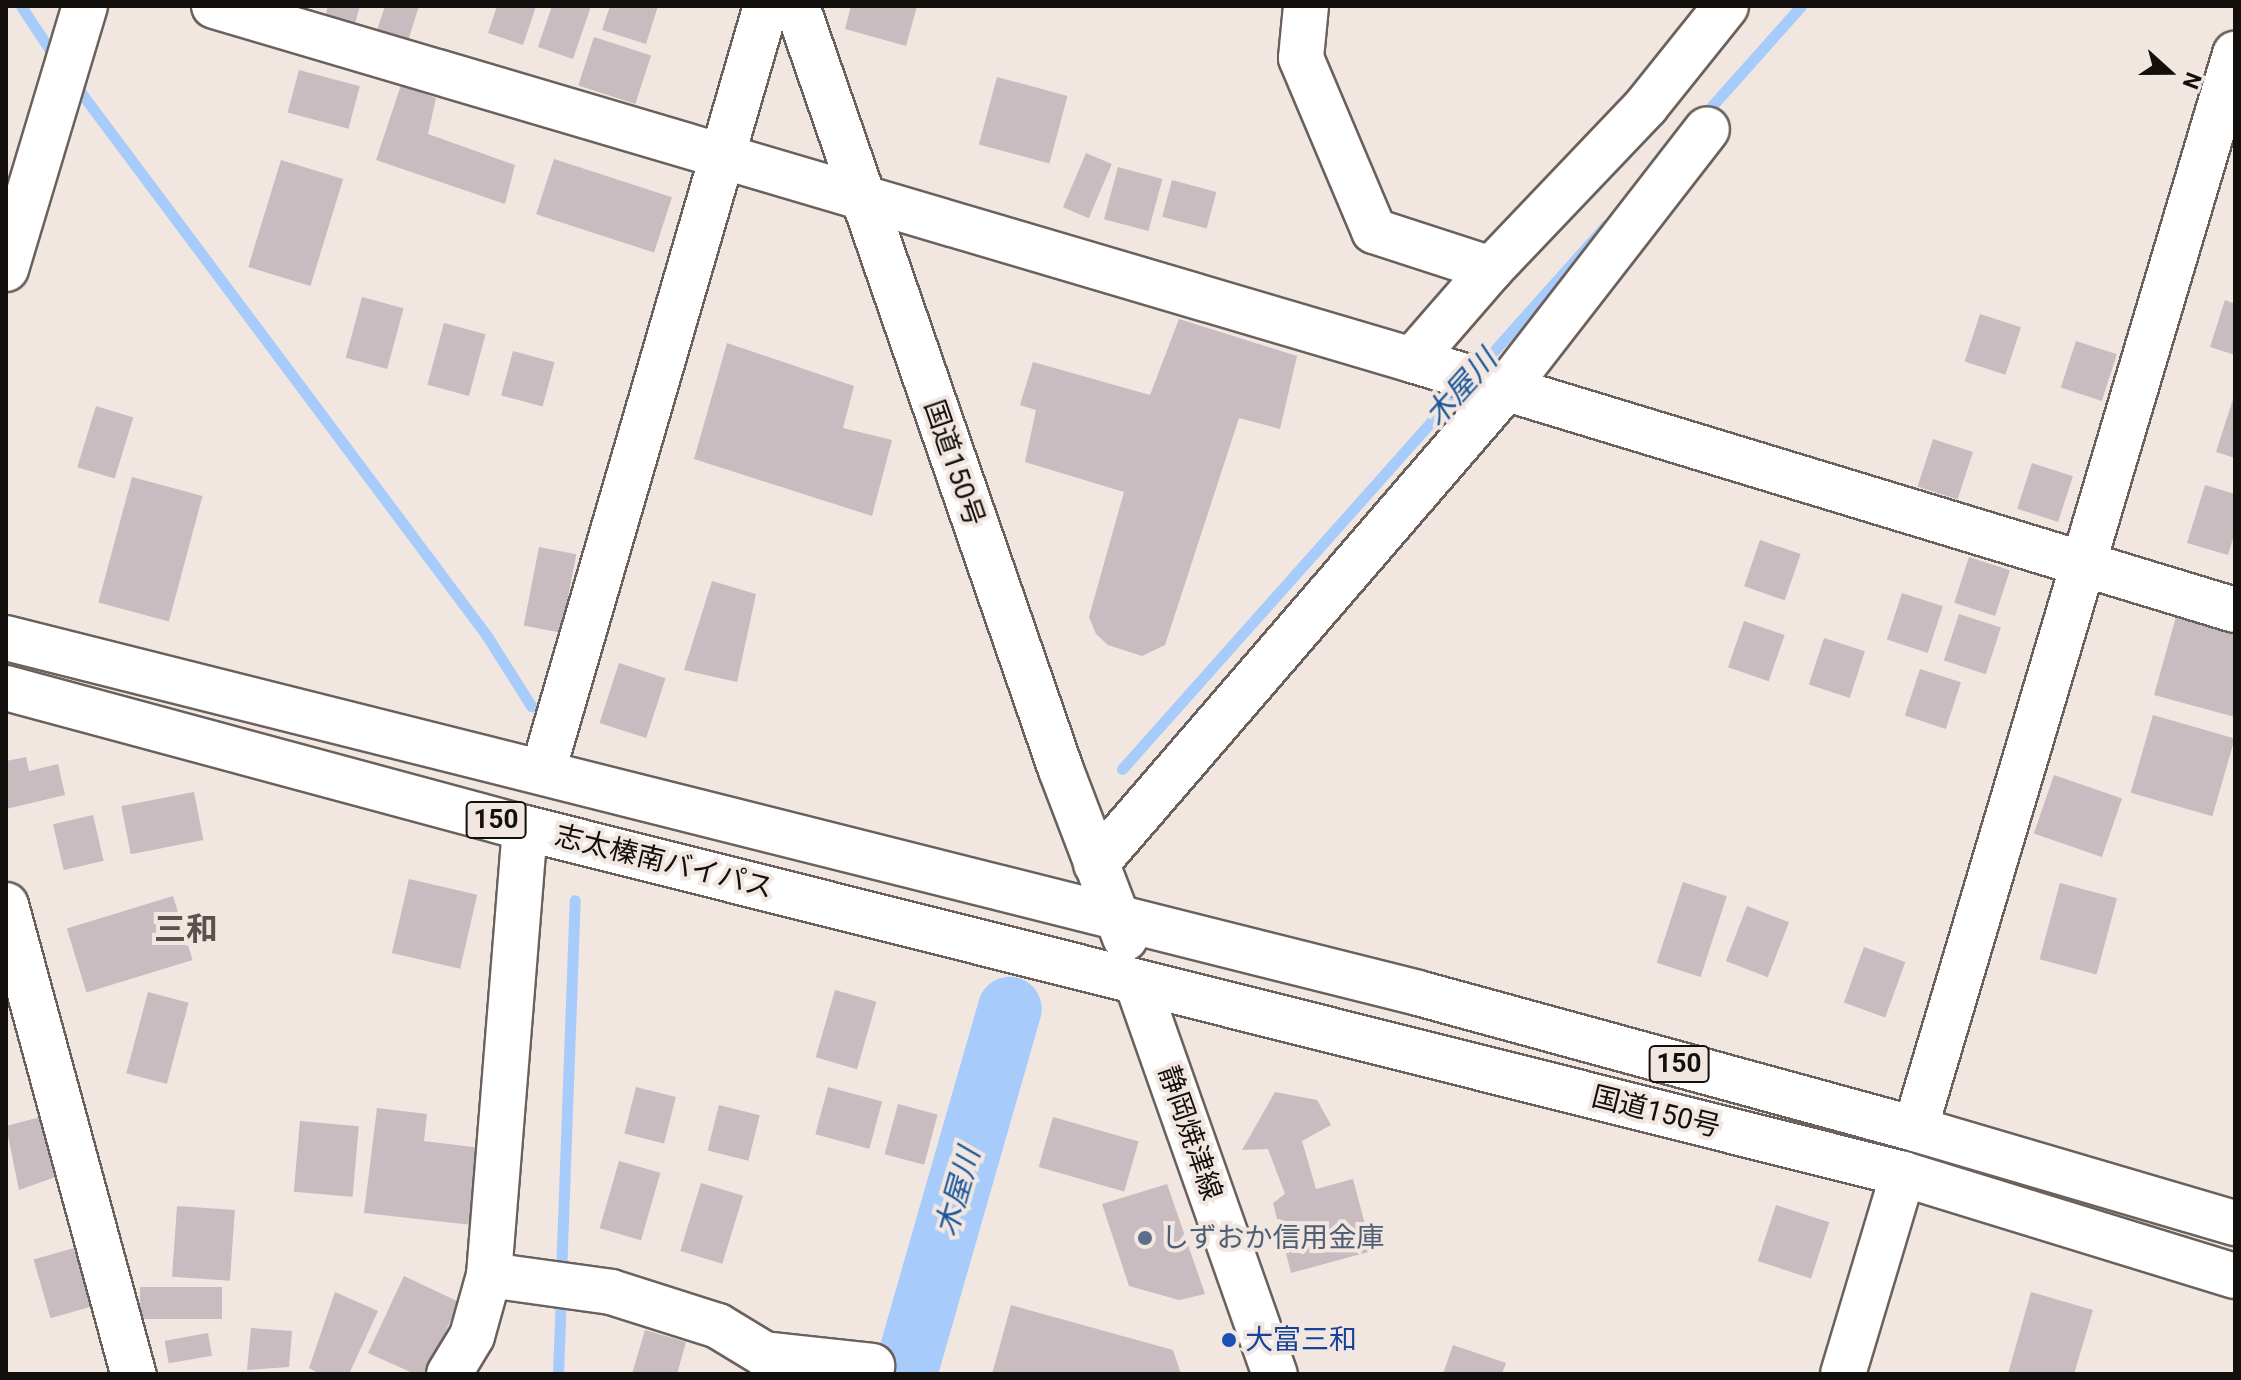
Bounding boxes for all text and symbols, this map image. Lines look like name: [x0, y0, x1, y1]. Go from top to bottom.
north arrow: [2129, 32, 2209, 112]
text: N: [2177, 69, 2206, 93]
water label: 木屋川: [1418, 343, 1504, 433]
street label: 国道150号: [917, 396, 991, 530]
road number: 150: [464, 798, 528, 842]
street label: 志太榛南バイパス: [551, 819, 777, 905]
district label: 三和: [154, 910, 218, 948]
road number: 150: [1647, 1042, 1711, 1086]
street label: 静岡焼津線: [1151, 1061, 1229, 1205]
street label: 国道150号: [1588, 1080, 1724, 1144]
water label: 木屋川: [928, 1144, 988, 1240]
place label: しずおか信用金庫: [1161, 1221, 1385, 1255]
marker: しずおか信用金庫: [1136, 1229, 1154, 1247]
place label: 大富三和: [1245, 1323, 1357, 1357]
marker: 大富三和: [1220, 1331, 1238, 1349]

